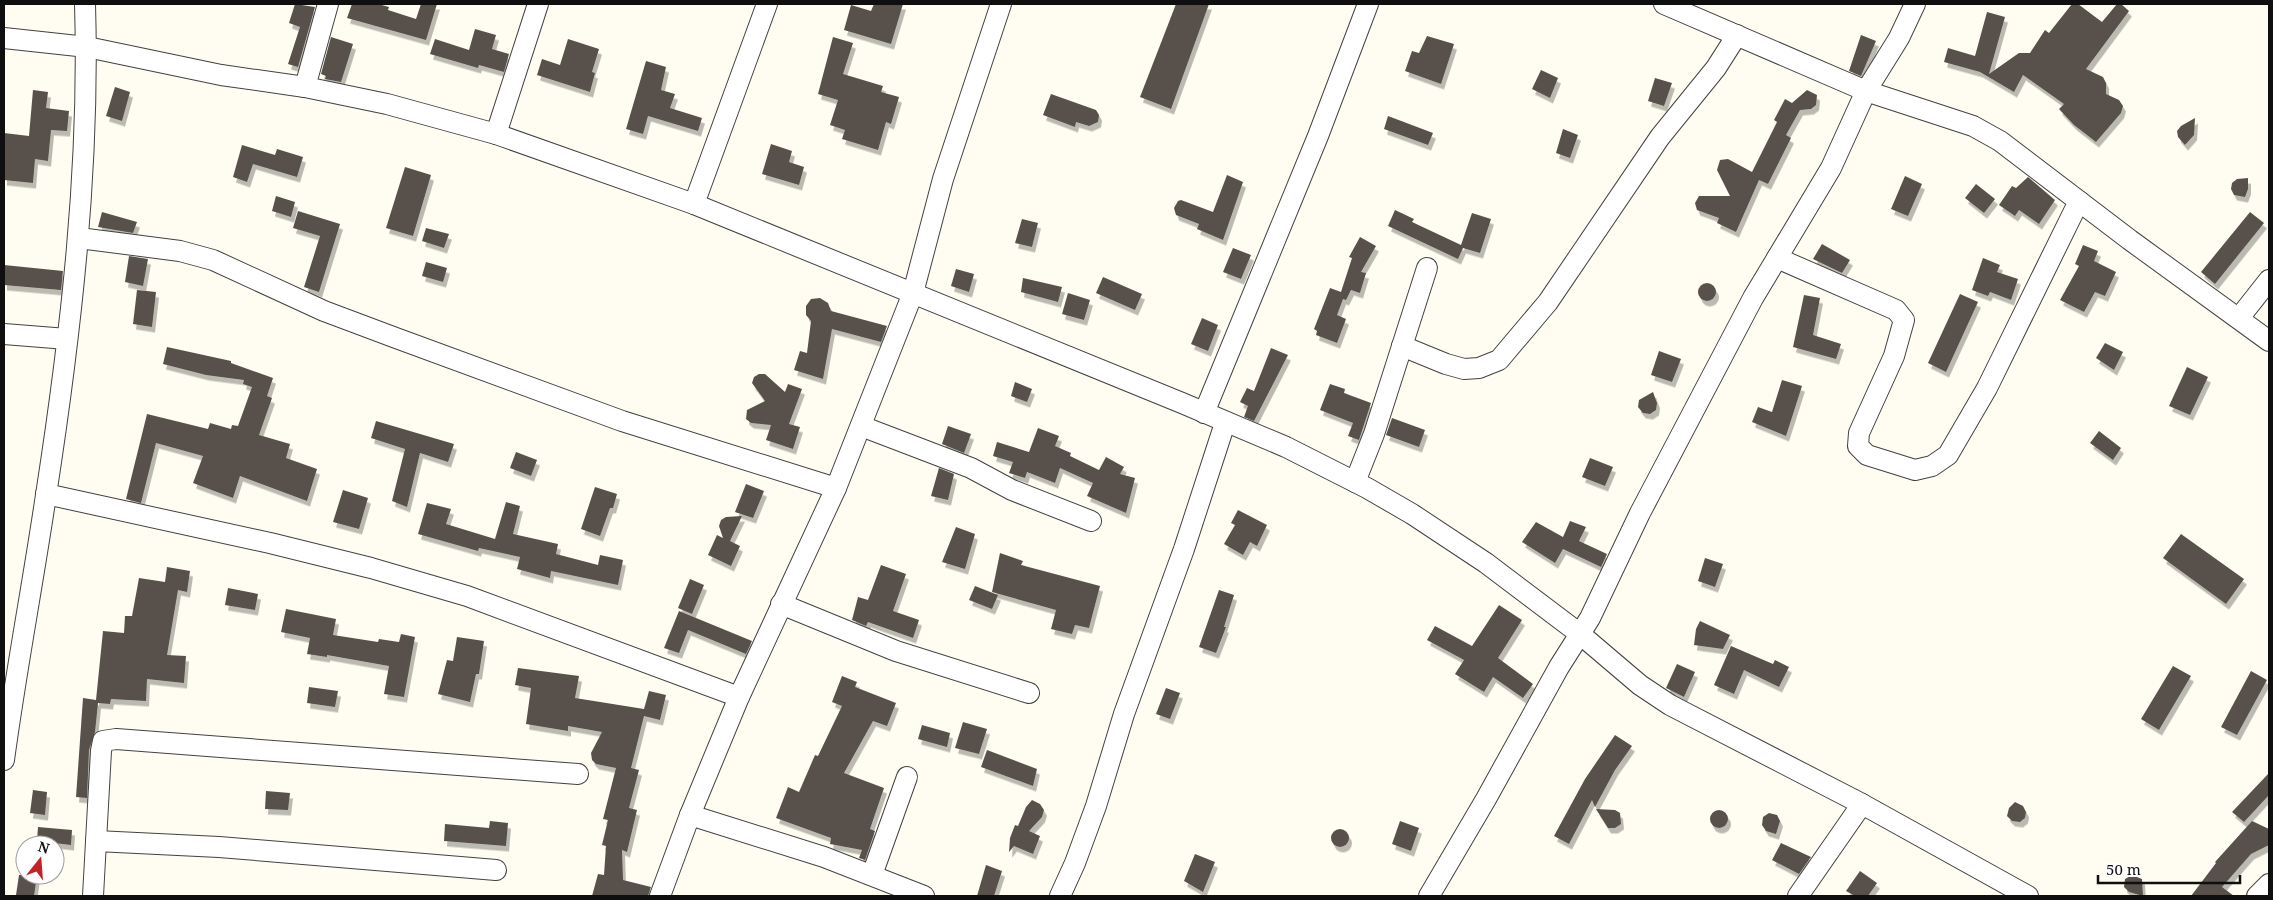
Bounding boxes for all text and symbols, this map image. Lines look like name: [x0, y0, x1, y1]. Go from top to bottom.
north arrow: [15, 835, 65, 885]
text: N: [36, 836, 52, 858]
scale bar: [2098, 852, 2240, 884]
text: 50 m: [2106, 859, 2141, 879]

